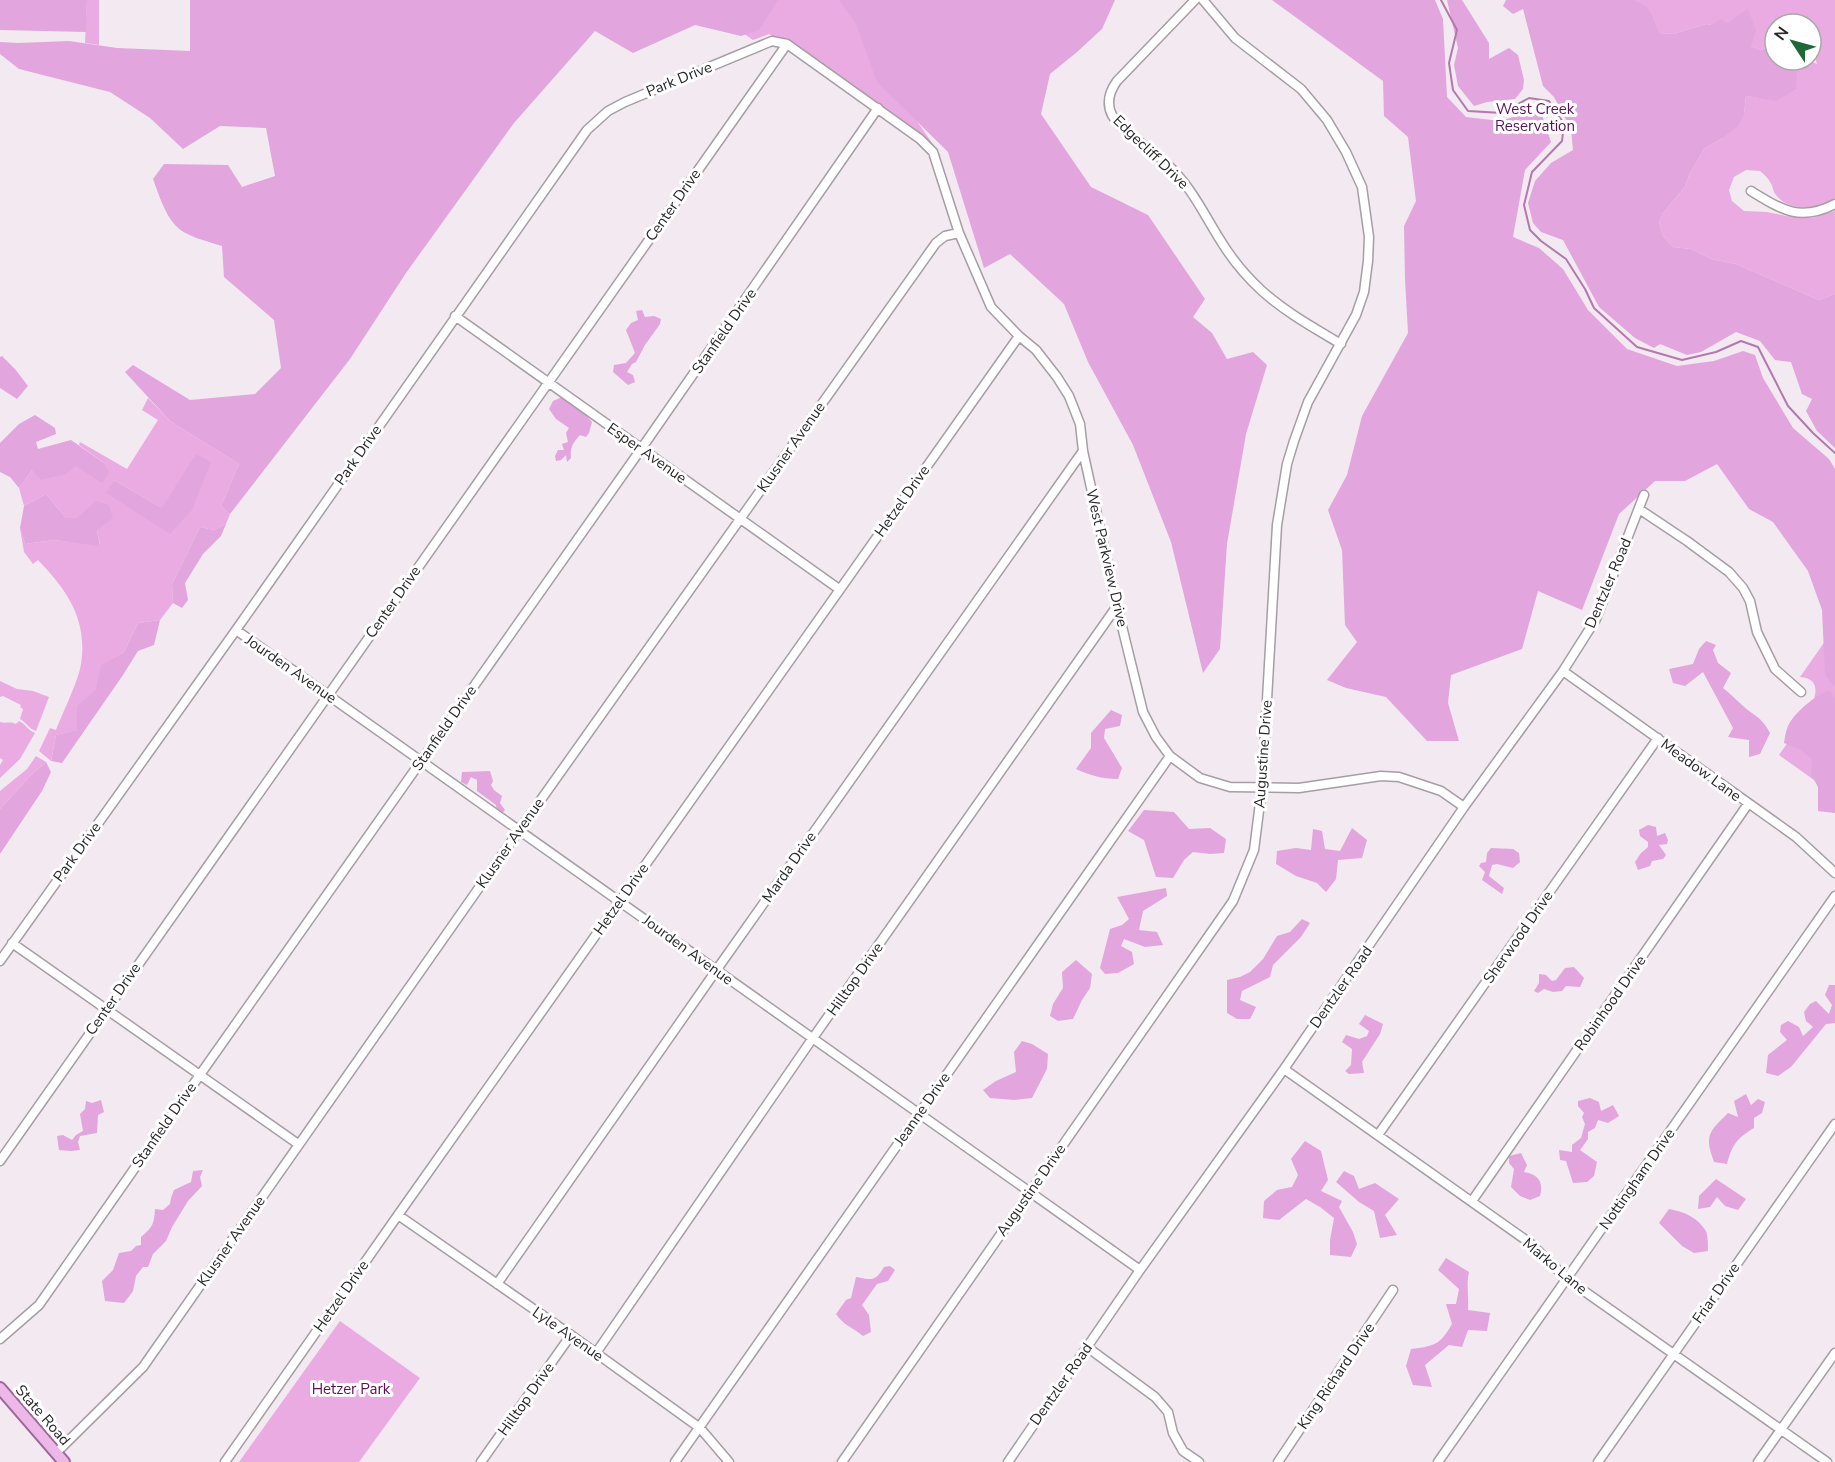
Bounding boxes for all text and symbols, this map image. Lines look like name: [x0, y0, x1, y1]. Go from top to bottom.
north arrow: [1763, 12, 1823, 72]
text: N: [1769, 22, 1794, 45]
street label: Park Drive: [643, 57, 715, 101]
park label: West Creek Reservation: [1495, 99, 1575, 136]
street label: Edgecliff Drive: [1109, 111, 1193, 193]
street label: Center Drive: [641, 165, 705, 245]
street label: Stanfield Drive: [687, 284, 761, 378]
street label: Klusner Avenue: [752, 398, 830, 496]
street label: Esper Avenue: [603, 418, 691, 488]
street label: Park Drive: [330, 421, 386, 489]
street label: Hetzel Drive: [870, 461, 934, 541]
street label: West Parkview Drive: [1081, 487, 1133, 629]
street label: Dentzler Road: [1580, 535, 1636, 631]
street label: Center Drive: [361, 562, 425, 642]
street label: Jourden Avenue: [241, 630, 341, 708]
street label: Stanfield Drive: [407, 681, 481, 775]
street label: Augustine Drive: [1249, 699, 1277, 809]
street label: Meadow Lane: [1657, 734, 1745, 806]
street label: Klusner Avenue: [471, 794, 549, 892]
street label: Park Drive: [49, 818, 105, 886]
street label: Marda Drive: [757, 828, 821, 906]
street label: Hetzel Drive: [589, 859, 653, 939]
street label: Sherwood Drive: [1479, 887, 1557, 987]
street label: Jourden Avenue: [638, 910, 737, 990]
street label: Hilltop Drive: [822, 938, 888, 1020]
street label: Dentzler Road: [1305, 942, 1377, 1032]
street label: Robinhood Drive: [1570, 951, 1650, 1055]
street label: Center Drive: [81, 959, 145, 1039]
street label: Jeanne Drive: [889, 1068, 955, 1150]
street label: Stanfield Drive: [127, 1078, 201, 1172]
street label: Nottingham Drive: [1595, 1124, 1679, 1234]
street label: Augustine Drive: [992, 1140, 1070, 1240]
street label: Klusner Avenue: [192, 1192, 270, 1290]
street label: Marko Lane: [1519, 1233, 1591, 1299]
street label: Hetzel Drive: [309, 1256, 373, 1336]
street label: Friar Drive: [1688, 1259, 1744, 1327]
street label: Lyle Avenue: [528, 1302, 608, 1366]
street label: King Richard Drive: [1293, 1319, 1379, 1433]
street label: Dentzler Road: [1025, 1339, 1097, 1429]
street label: Hilltop Drive: [493, 1358, 559, 1440]
park label: Hetzer Park: [312, 1379, 391, 1399]
street label: State Road: [11, 1380, 75, 1450]

